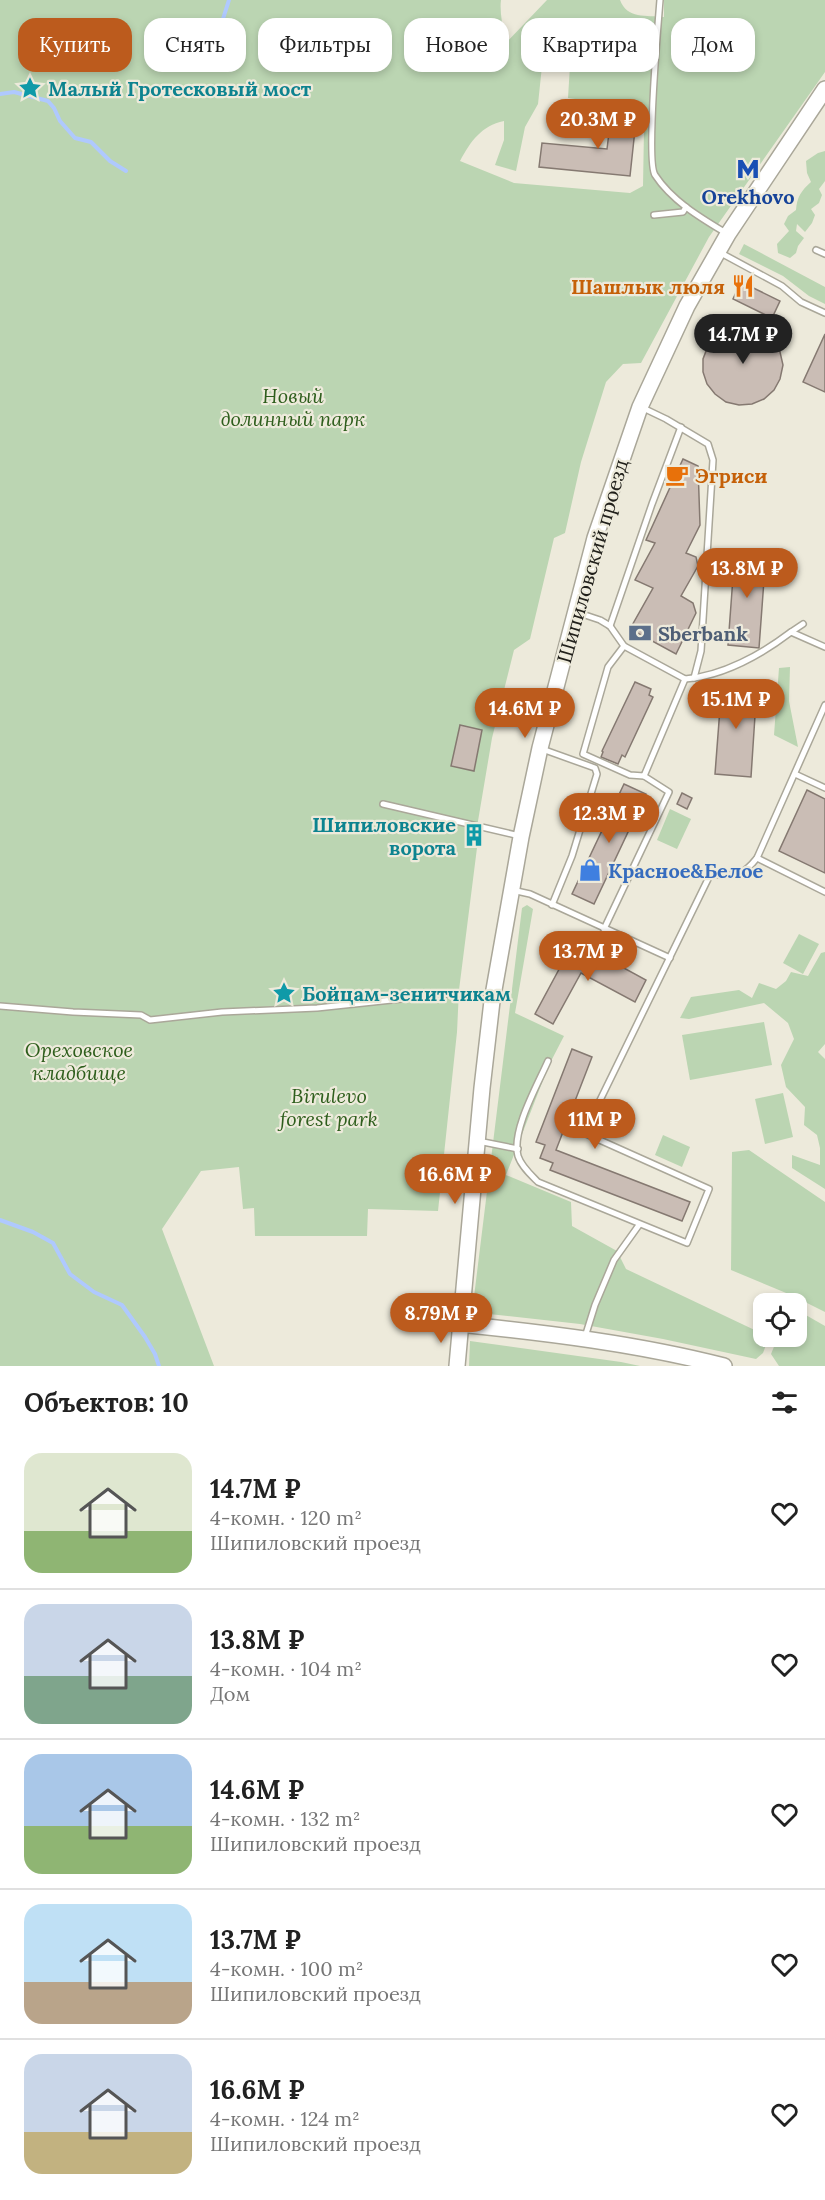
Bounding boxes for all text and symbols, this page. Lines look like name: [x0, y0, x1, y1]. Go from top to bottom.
chip: Купить: [18, 18, 132, 72]
chip: Снять: [144, 18, 246, 72]
chip: Фильтры: [258, 18, 392, 72]
chip: Новое: [404, 18, 509, 72]
chip: Квартира: [521, 18, 659, 72]
chip: Дом: [671, 18, 755, 72]
place icon: Малый Гротесковый мост: [17, 75, 43, 101]
place label: Малый Гротесковый мост: [48, 76, 312, 101]
pin: 20.3M ₽: [543, 99, 653, 150]
text: 20.3M ₽: [560, 106, 636, 131]
metro station icon: Orekhovo: [735, 156, 761, 182]
place label: Orekhovo: [702, 184, 794, 209]
restaurant icon: Шашлык люля: [730, 273, 756, 299]
place label: Шашлык люля: [571, 274, 725, 299]
pin: 14.7M ₽: [688, 314, 798, 365]
text: 14.7M ₽: [708, 321, 778, 346]
park label: Новый долинный парк: [221, 383, 366, 431]
street label: Шипиловский проезд: [551, 456, 633, 666]
cafe icon: Эгриси: [664, 462, 690, 488]
place label: Эгриси: [695, 463, 767, 488]
pin: 13.8M ₽: [692, 548, 802, 599]
text: 13.8M ₽: [711, 555, 783, 580]
bank icon: Sberbank: [627, 620, 653, 646]
place label: Sberbank: [658, 621, 748, 646]
pin: 15.1M ₽: [681, 679, 791, 730]
text: 15.1M ₽: [702, 686, 770, 711]
pin: 14.6M ₽: [470, 688, 580, 739]
text: 14.6M ₽: [489, 695, 561, 720]
pin: 12.3M ₽: [554, 793, 664, 844]
text: 12.3M ₽: [573, 800, 645, 825]
place label: Шипиловские ворота: [312, 812, 457, 860]
building icon: Шипиловские ворота: [461, 822, 487, 848]
shop icon: Красное&Белое: [577, 857, 603, 883]
place label: Красное&Белое: [608, 858, 764, 883]
pin: 13.7M ₽: [533, 931, 643, 982]
text: 13.7M ₽: [553, 938, 623, 963]
place icon: Бойцам-зенитчикам: [271, 980, 297, 1006]
place label: Бойцам-зенитчикам: [302, 981, 511, 1006]
park label: Ореховское кладбище: [25, 1037, 133, 1085]
park label: Birulevo forest park: [277, 1083, 378, 1131]
pin: 11M ₽: [553, 1099, 637, 1150]
text: 11M ₽: [568, 1106, 622, 1131]
pin: 16.6M ₽: [400, 1154, 510, 1205]
text: 16.6M ₽: [419, 1161, 491, 1186]
pin: 8.79M ₽: [386, 1293, 496, 1344]
map controls: [753, 1293, 807, 1347]
button: locate: [753, 1293, 807, 1347]
text: 8.79M ₽: [404, 1300, 478, 1325]
text: Объектов: 10: [24, 1386, 189, 1419]
icon: filters: [768, 1386, 801, 1419]
text: 14.7M ₽: [210, 1472, 300, 1505]
icon: home: [72, 1477, 144, 1549]
icon: heart: [768, 1497, 801, 1530]
text: 4-комн. · 120 m²: [210, 1505, 362, 1530]
text: Шипиловский проезд: [210, 1530, 421, 1555]
text: 13.8M ₽: [210, 1623, 304, 1656]
icon: home: [72, 1628, 144, 1700]
icon: heart: [768, 1648, 801, 1681]
text: 4-комн. · 104 m²: [210, 1656, 362, 1681]
text: Дом: [210, 1681, 250, 1706]
text: 14.6M ₽: [210, 1773, 304, 1806]
icon: home: [72, 1778, 144, 1850]
icon: heart: [768, 1798, 801, 1831]
text: 4-комн. · 132 m²: [210, 1806, 361, 1831]
text: Шипиловский проезд: [210, 1831, 421, 1856]
text: 13.7M ₽: [210, 1923, 301, 1956]
icon: home: [72, 1928, 144, 2000]
icon: heart: [768, 1948, 801, 1981]
text: 4-комн. · 100 m²: [210, 1956, 364, 1981]
text: Шипиловский проезд: [210, 1981, 421, 2006]
text: 16.6M ₽: [210, 2073, 305, 2106]
icon: home: [72, 2078, 144, 2150]
icon: heart: [768, 2098, 801, 2131]
text: 4-комн. · 124 m²: [210, 2106, 360, 2131]
text: Шипиловский проезд: [210, 2131, 421, 2156]

